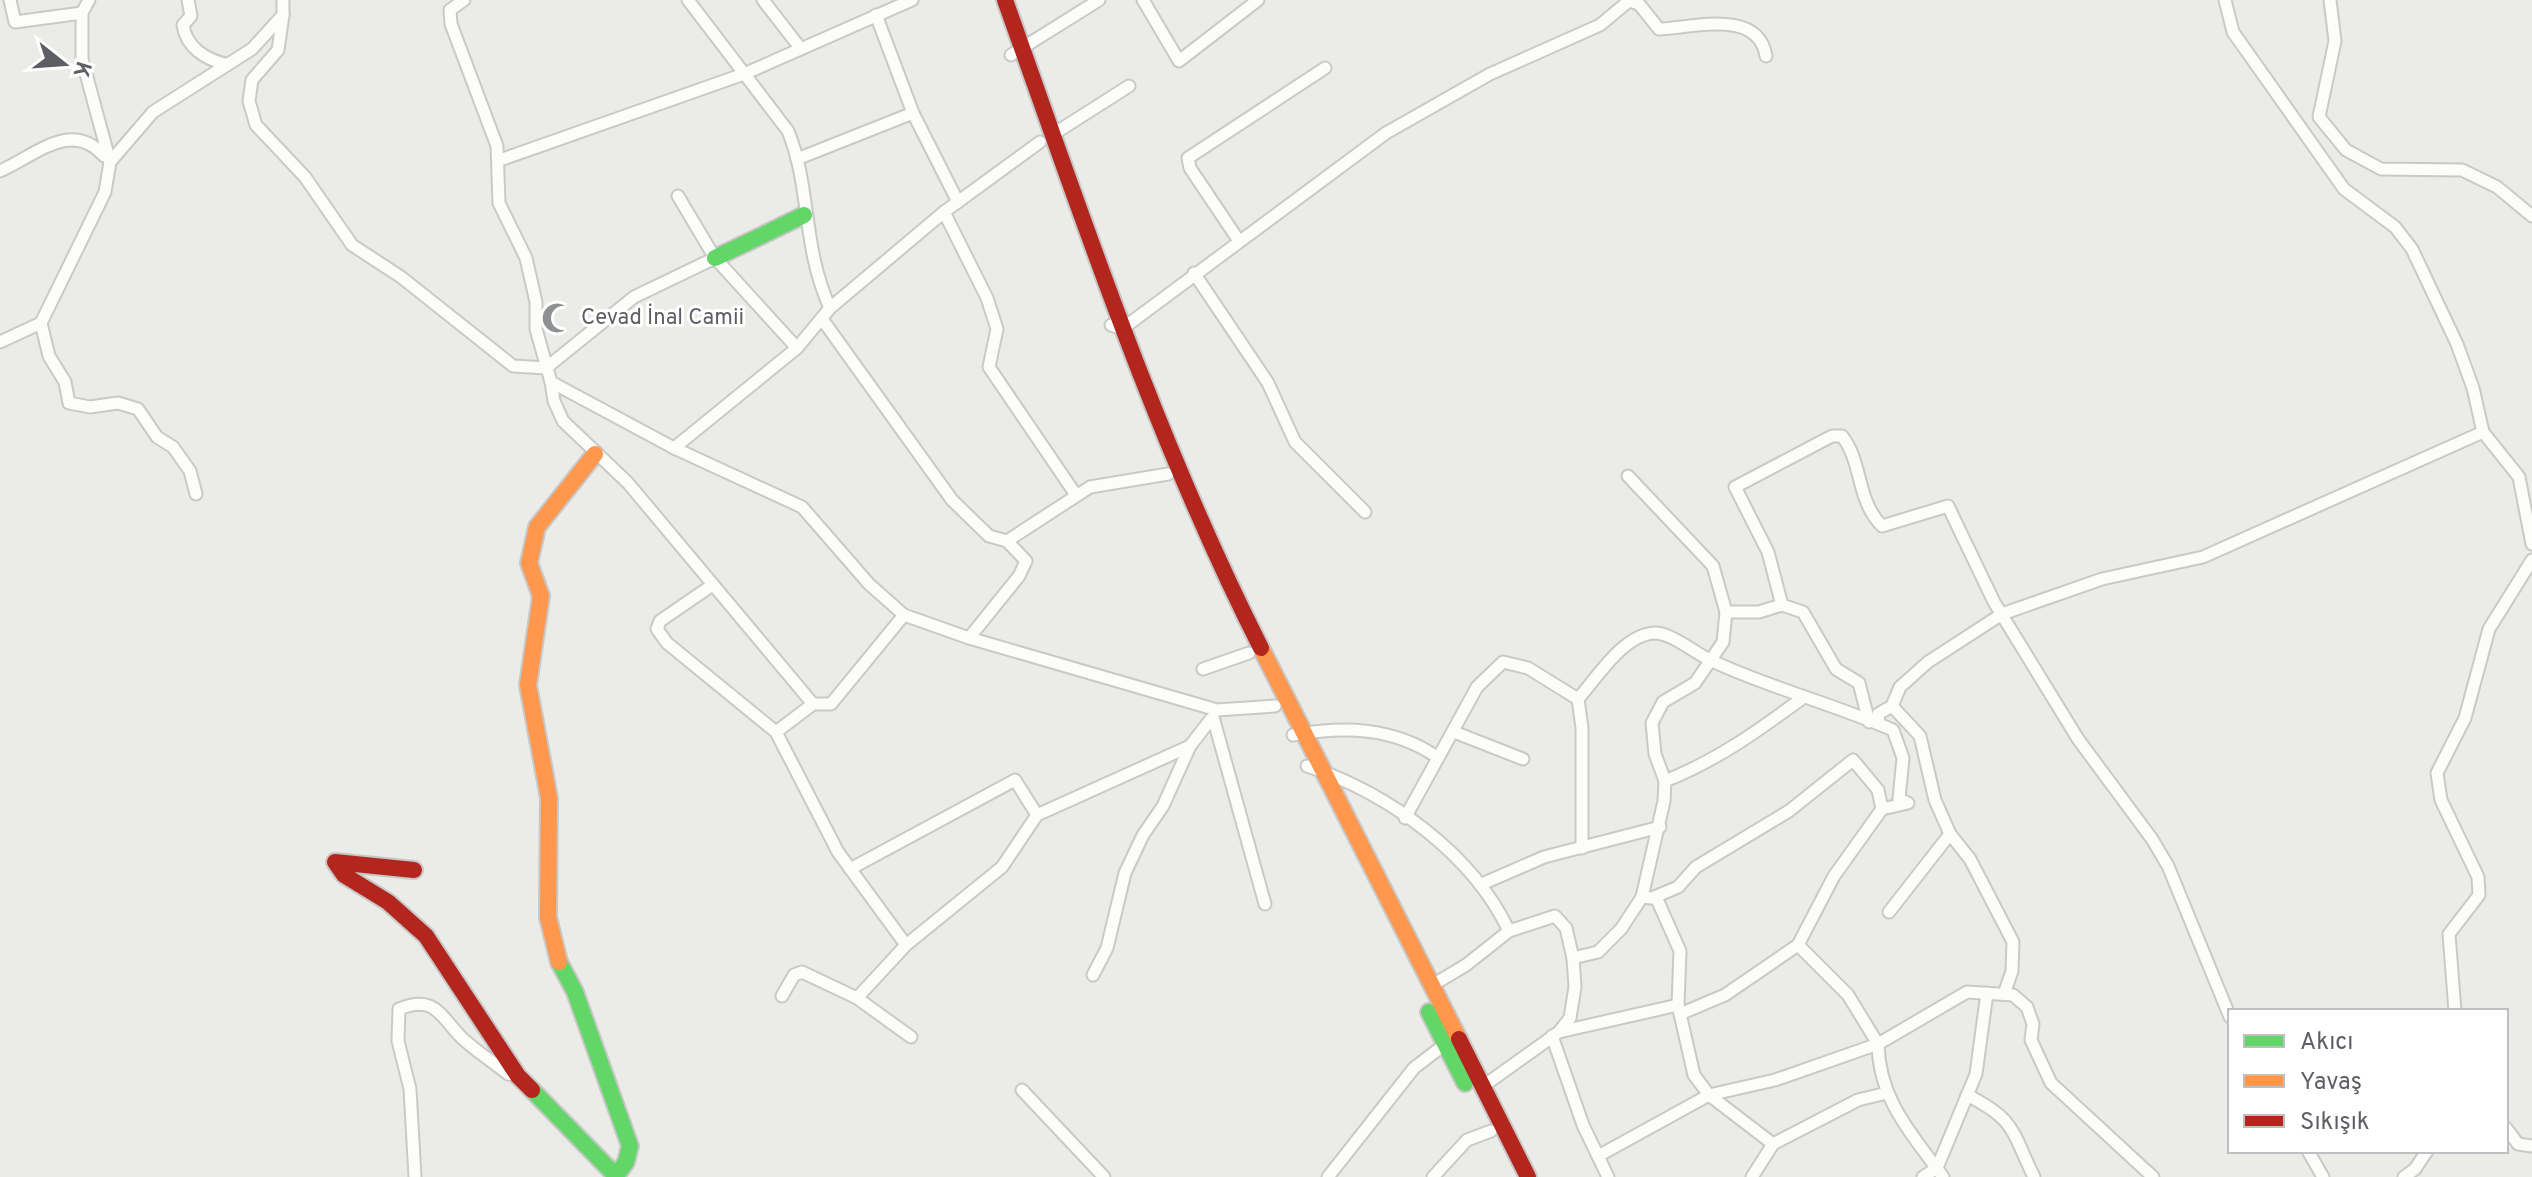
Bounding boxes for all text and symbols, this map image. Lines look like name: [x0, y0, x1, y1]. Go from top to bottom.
north arrow: [24, 24, 104, 104]
text: K: [66, 58, 96, 81]
mosque icon: Cevad İnal Camii: [540, 301, 574, 335]
place label: Cevad İnal Camii: [581, 303, 744, 332]
legend: [2228, 1009, 2508, 1153]
text: Akıcı: [2300, 1028, 2353, 1058]
text: Yavaş: [2300, 1068, 2362, 1098]
text: Sıkışık: [2300, 1108, 2370, 1138]

